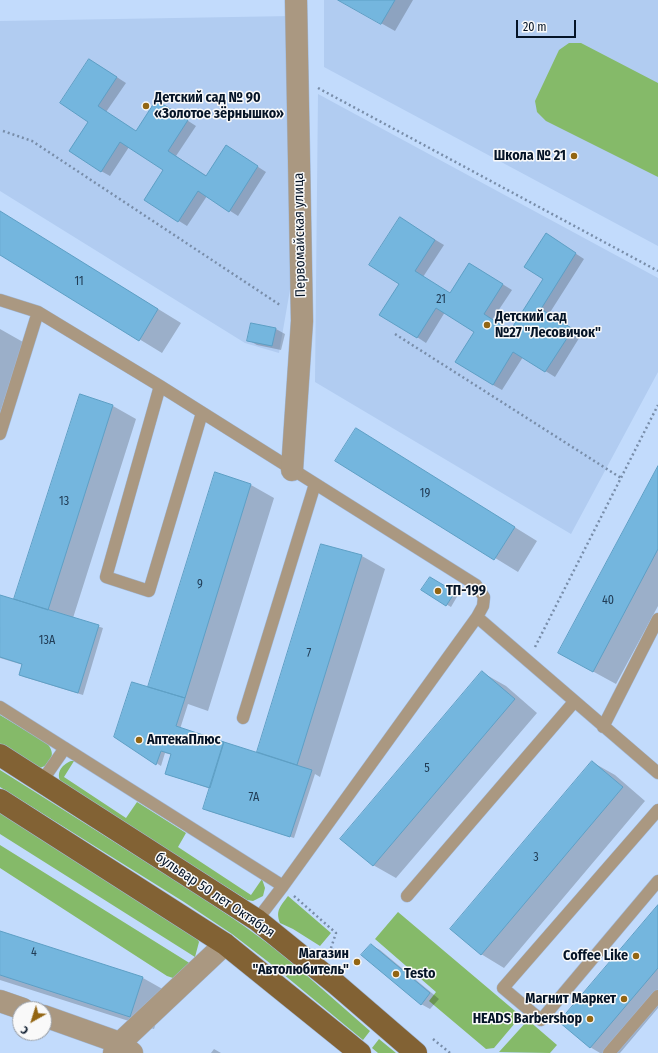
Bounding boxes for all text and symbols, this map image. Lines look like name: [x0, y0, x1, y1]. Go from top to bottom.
scale bar: [518, 12, 578, 38]
text: 20 m: [523, 20, 547, 34]
place label: Детский сад № 90 «Золотое зёрнышко»: [154, 90, 284, 122]
marker: Детский сад № 90 «Золотое зёрнышко»: [141, 101, 151, 111]
place label: Школа № 21: [494, 148, 566, 164]
marker: Школа № 21: [569, 151, 579, 161]
street label: Первомайская улица: [291, 173, 309, 297]
house number: 11: [74, 275, 84, 289]
house number: 21: [436, 293, 446, 307]
place label: Детский сад №27 "Лесовичок": [495, 309, 601, 342]
marker: Детский сад №27 "Лесовичок": [482, 320, 492, 330]
house number: 19: [420, 487, 430, 501]
house number: 13: [59, 495, 69, 509]
house number: 9: [197, 578, 203, 592]
place label: ТП-199: [446, 583, 486, 599]
marker: ТП-199: [433, 586, 443, 596]
house number: 40: [602, 594, 614, 608]
house number: 13А: [39, 634, 55, 648]
house number: 7: [307, 647, 311, 661]
place label: АптекаПлюс: [147, 732, 221, 748]
marker: АптекаПлюс: [134, 735, 144, 745]
house number: 5: [424, 762, 430, 776]
house number: 7А: [249, 791, 259, 805]
street label: бульвар 50 лет Октября: [152, 849, 278, 941]
house number: 3: [533, 851, 539, 865]
house number: 4: [31, 946, 37, 960]
place label: Магазин "Автолюбитель": [252, 946, 349, 978]
place label: Coffee Like: [563, 948, 628, 964]
marker: Coffee Like: [631, 951, 641, 961]
marker: Магазин "Автолюбитель": [352, 957, 362, 967]
place label: Testo: [404, 966, 435, 982]
marker: Testo: [391, 969, 401, 979]
place label: Магнит Маркет: [525, 991, 616, 1007]
marker: Магнит Маркет: [619, 994, 629, 1004]
north arrow: [12, 1001, 52, 1041]
place label: HEADS Barbershop: [473, 1011, 582, 1027]
marker: HEADS Barbershop: [585, 1014, 595, 1024]
text: С: [18, 1023, 31, 1037]

